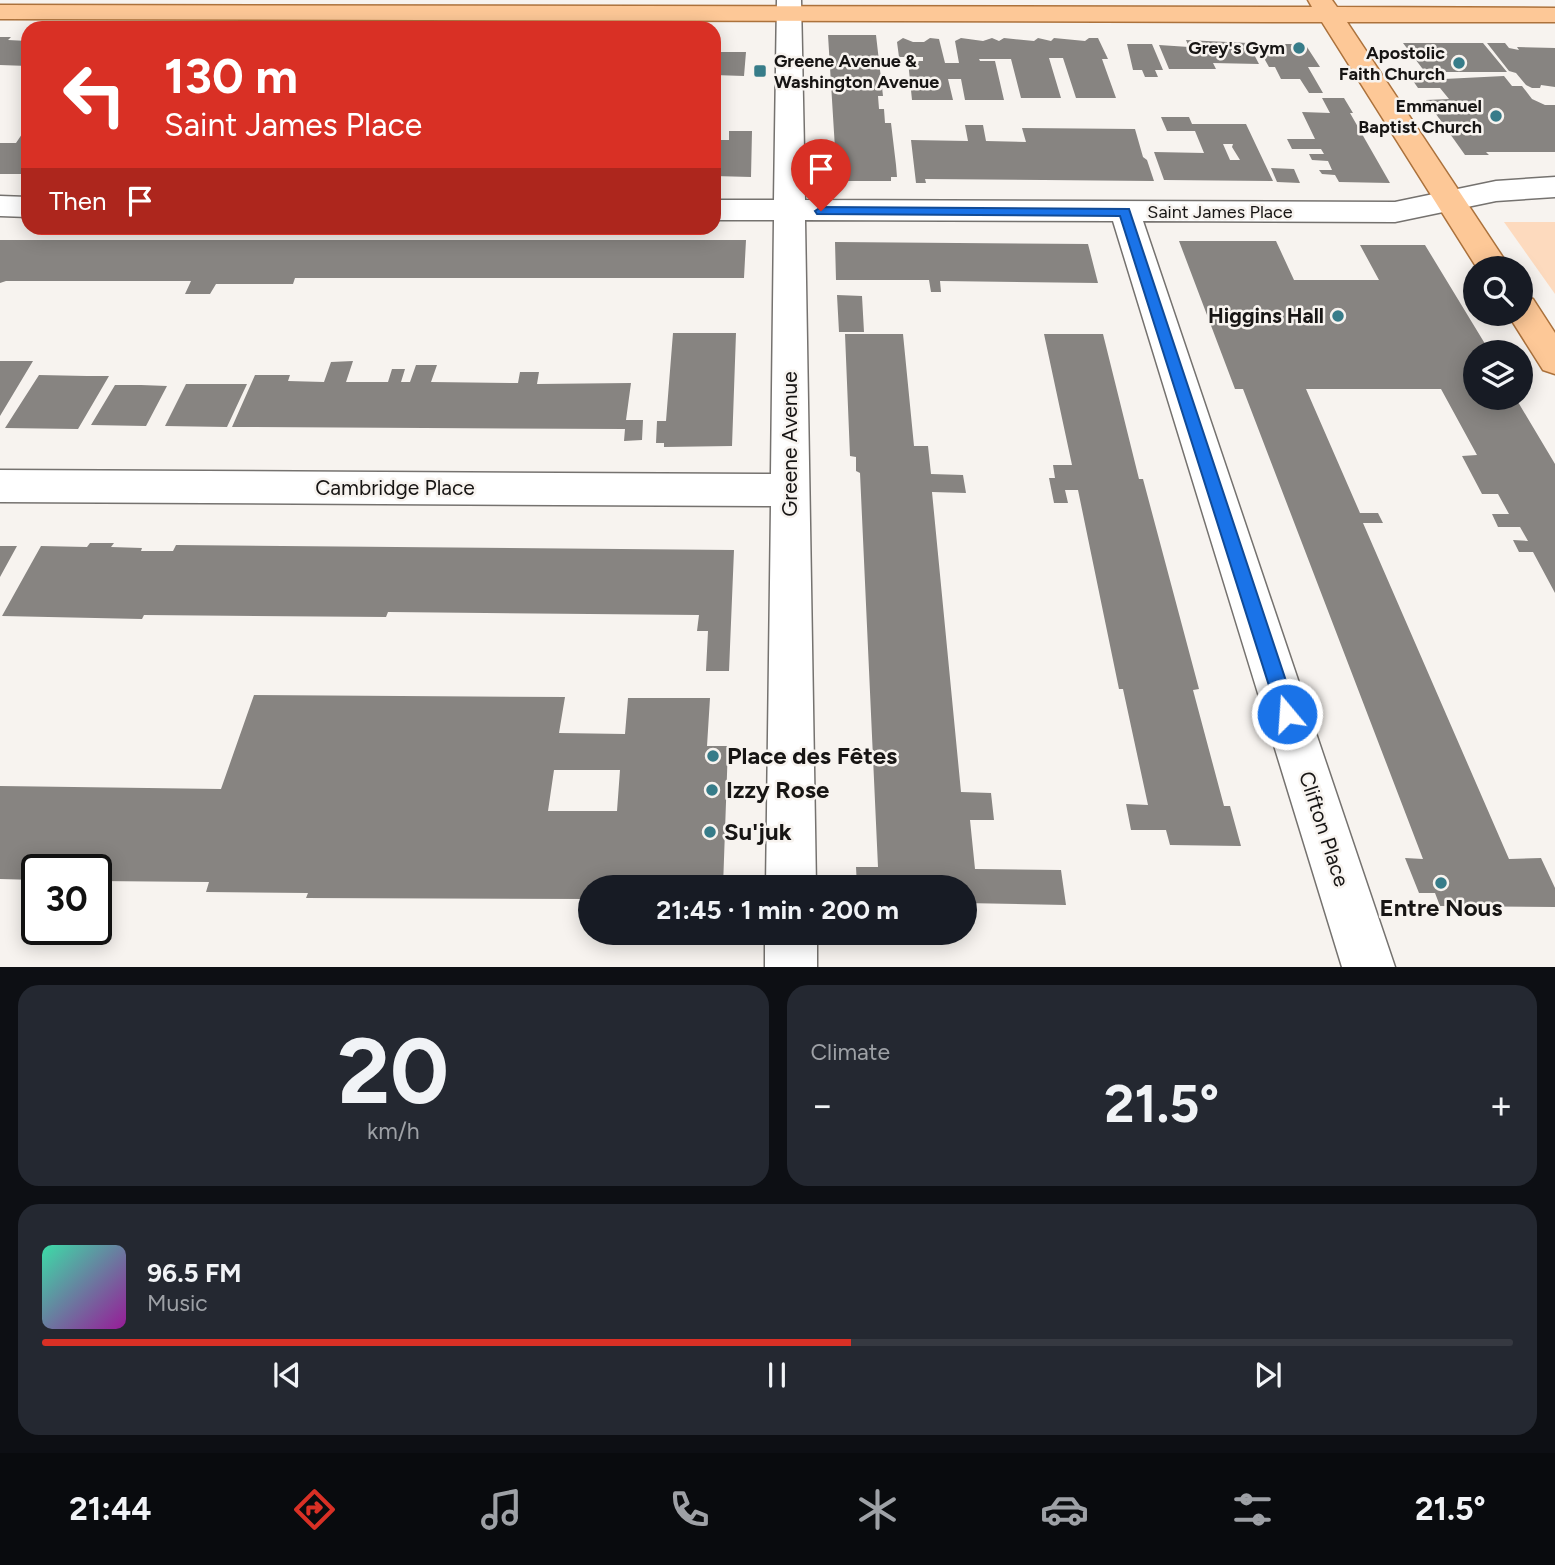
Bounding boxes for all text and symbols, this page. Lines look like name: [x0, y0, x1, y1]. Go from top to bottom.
place label: Grey's Gym: [1188, 37, 1285, 59]
marker: Grey's Gym: [1291, 40, 1307, 56]
place label: Apostolic Faith Church: [1339, 42, 1445, 85]
text: 130 m: [164, 46, 298, 105]
icon: left: [49, 49, 140, 140]
place label: Greene Avenue & Washington Avenue: [774, 50, 939, 93]
marker: Apostolic Faith Church: [1451, 55, 1467, 71]
marker: Greene Avenue & Washington Avenue: [752, 63, 768, 79]
place label: Emmanuel Baptist Church: [1358, 95, 1482, 138]
text: Saint James Place: [164, 106, 422, 144]
marker: Emmanuel Baptist Church: [1488, 108, 1504, 124]
pin: [791, 139, 851, 211]
icon: arrive: [802, 150, 840, 188]
icon: arrive: [121, 182, 159, 220]
text: Then: [49, 185, 107, 217]
street label: Saint James Place: [1147, 201, 1293, 223]
map controls: [1463, 256, 1533, 410]
button: search: [1463, 256, 1533, 326]
place label: Higgins Hall: [1208, 303, 1324, 328]
marker: Higgins Hall: [1330, 308, 1346, 324]
button: layers: [1463, 340, 1533, 410]
street label: Greene Avenue: [777, 371, 802, 517]
street label: Cambridge Place: [315, 475, 475, 500]
position arrow: [1250, 677, 1324, 751]
place label: Place des Fêtes: [727, 741, 897, 770]
marker: Place des Fêtes: [705, 748, 721, 764]
street label: Clifton Place: [1294, 768, 1355, 890]
place label: Izzy Rose: [726, 775, 829, 804]
marker: Izzy Rose: [704, 782, 720, 798]
place label: Su'juk: [724, 817, 792, 846]
marker: Su'juk: [702, 824, 718, 840]
speed limit sign: 30: [21, 854, 112, 945]
marker: Entre Nous: [1433, 875, 1449, 891]
place label: Entre Nous: [1380, 893, 1502, 922]
text: 21:45 · 1 min · 200 m: [656, 894, 899, 926]
text: 20: [337, 1017, 449, 1126]
text: Climate: [811, 1038, 890, 1066]
text: 21.5°: [1104, 1073, 1219, 1135]
text: −: [811, 1082, 834, 1128]
text: +: [1489, 1082, 1513, 1128]
text: km/h: [367, 1117, 420, 1145]
text: 96.5 FM: [147, 1257, 242, 1289]
text: Music: [147, 1289, 208, 1317]
icon: previous: [268, 1356, 306, 1394]
icon: pause: [758, 1356, 796, 1394]
icon: next: [1249, 1356, 1287, 1394]
icon: directions: [290, 1485, 339, 1534]
icon: music: [477, 1485, 526, 1534]
icon: phone: [665, 1485, 714, 1534]
icon: climate: [853, 1485, 902, 1534]
icon: car: [1040, 1485, 1089, 1534]
icon: filters: [1228, 1485, 1277, 1534]
text: 21:44: [69, 1490, 151, 1528]
text: 21.5°: [1415, 1490, 1486, 1528]

